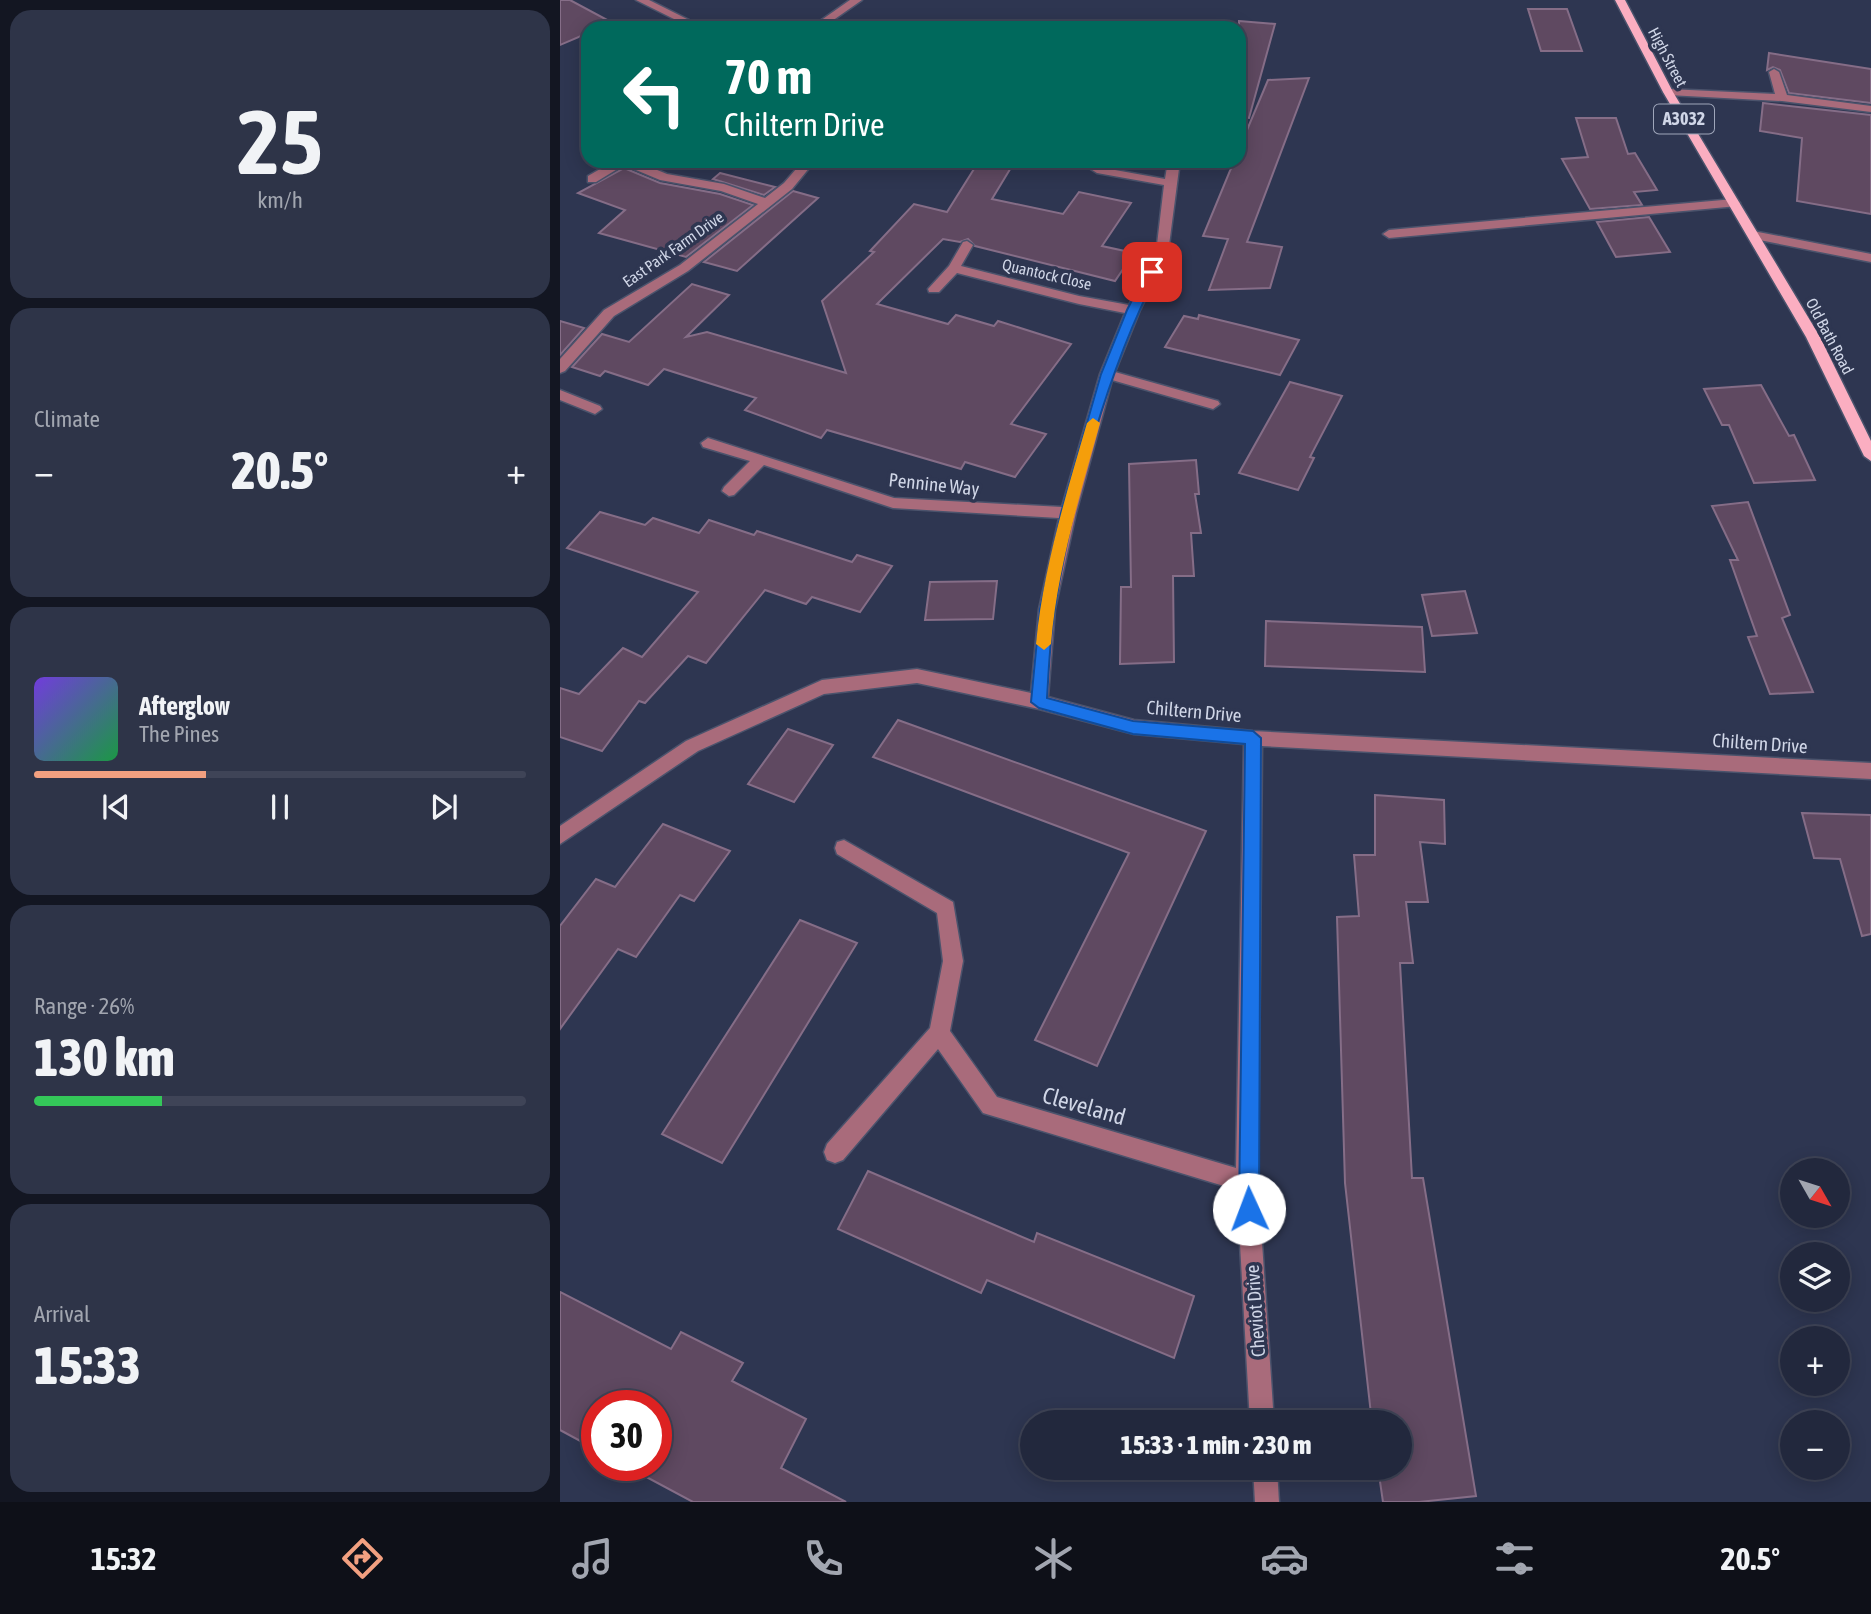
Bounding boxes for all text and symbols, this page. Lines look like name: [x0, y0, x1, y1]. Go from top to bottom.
street label: High Street: [1644, 24, 1691, 91]
text: 70 m: [724, 48, 812, 104]
icon: left: [609, 49, 700, 140]
text: 25: [237, 89, 323, 193]
road number: A3032: [1654, 104, 1714, 134]
text: Chiltern Drive: [724, 106, 885, 143]
text: km/h: [257, 187, 303, 213]
street label: East Park Farm Drive: [619, 208, 727, 290]
pin: [1122, 242, 1182, 302]
icon: arrive: [1133, 253, 1171, 291]
street label: Quantock Close: [1001, 255, 1093, 293]
street label: Old Bath Road: [1802, 295, 1858, 377]
text: Climate: [34, 406, 100, 432]
text: 20.5°: [232, 440, 328, 500]
text: −: [34, 449, 54, 492]
text: +: [506, 449, 526, 492]
street label: Pennine Way: [888, 468, 981, 500]
text: Afterglow: [139, 691, 230, 721]
street label: Chiltern Drive: [1146, 696, 1242, 726]
text: The Pines: [139, 721, 219, 747]
street label: Chiltern Drive: [1712, 729, 1808, 757]
icon: previous: [97, 788, 135, 826]
icon: pause: [261, 788, 299, 826]
icon: next: [425, 788, 463, 826]
text: Range · 26%: [34, 993, 134, 1019]
text: 130 km: [34, 1027, 175, 1087]
street label: Cleveland: [1040, 1082, 1128, 1130]
north arrow: [1780, 1158, 1850, 1228]
map controls: [1780, 1158, 1850, 1480]
position arrow: [1212, 1172, 1286, 1246]
button: layers: [1780, 1242, 1850, 1312]
street label: Cheviot Drive: [1241, 1264, 1269, 1358]
text: Arrival: [34, 1301, 90, 1327]
button: +: [1780, 1326, 1850, 1396]
text: 15:33: [34, 1335, 141, 1395]
speed limit sign: 30: [581, 1390, 672, 1481]
button: −: [1780, 1410, 1850, 1480]
text: 15:33 · 1 min · 230 m: [1121, 1430, 1311, 1460]
icon: directions: [338, 1534, 387, 1583]
icon: music: [568, 1534, 617, 1583]
icon: phone: [799, 1534, 848, 1583]
icon: climate: [1029, 1534, 1078, 1583]
icon: car: [1260, 1534, 1309, 1583]
icon: filters: [1490, 1534, 1539, 1583]
text: 15:32: [91, 1540, 157, 1577]
text: 20.5°: [1721, 1540, 1780, 1577]

